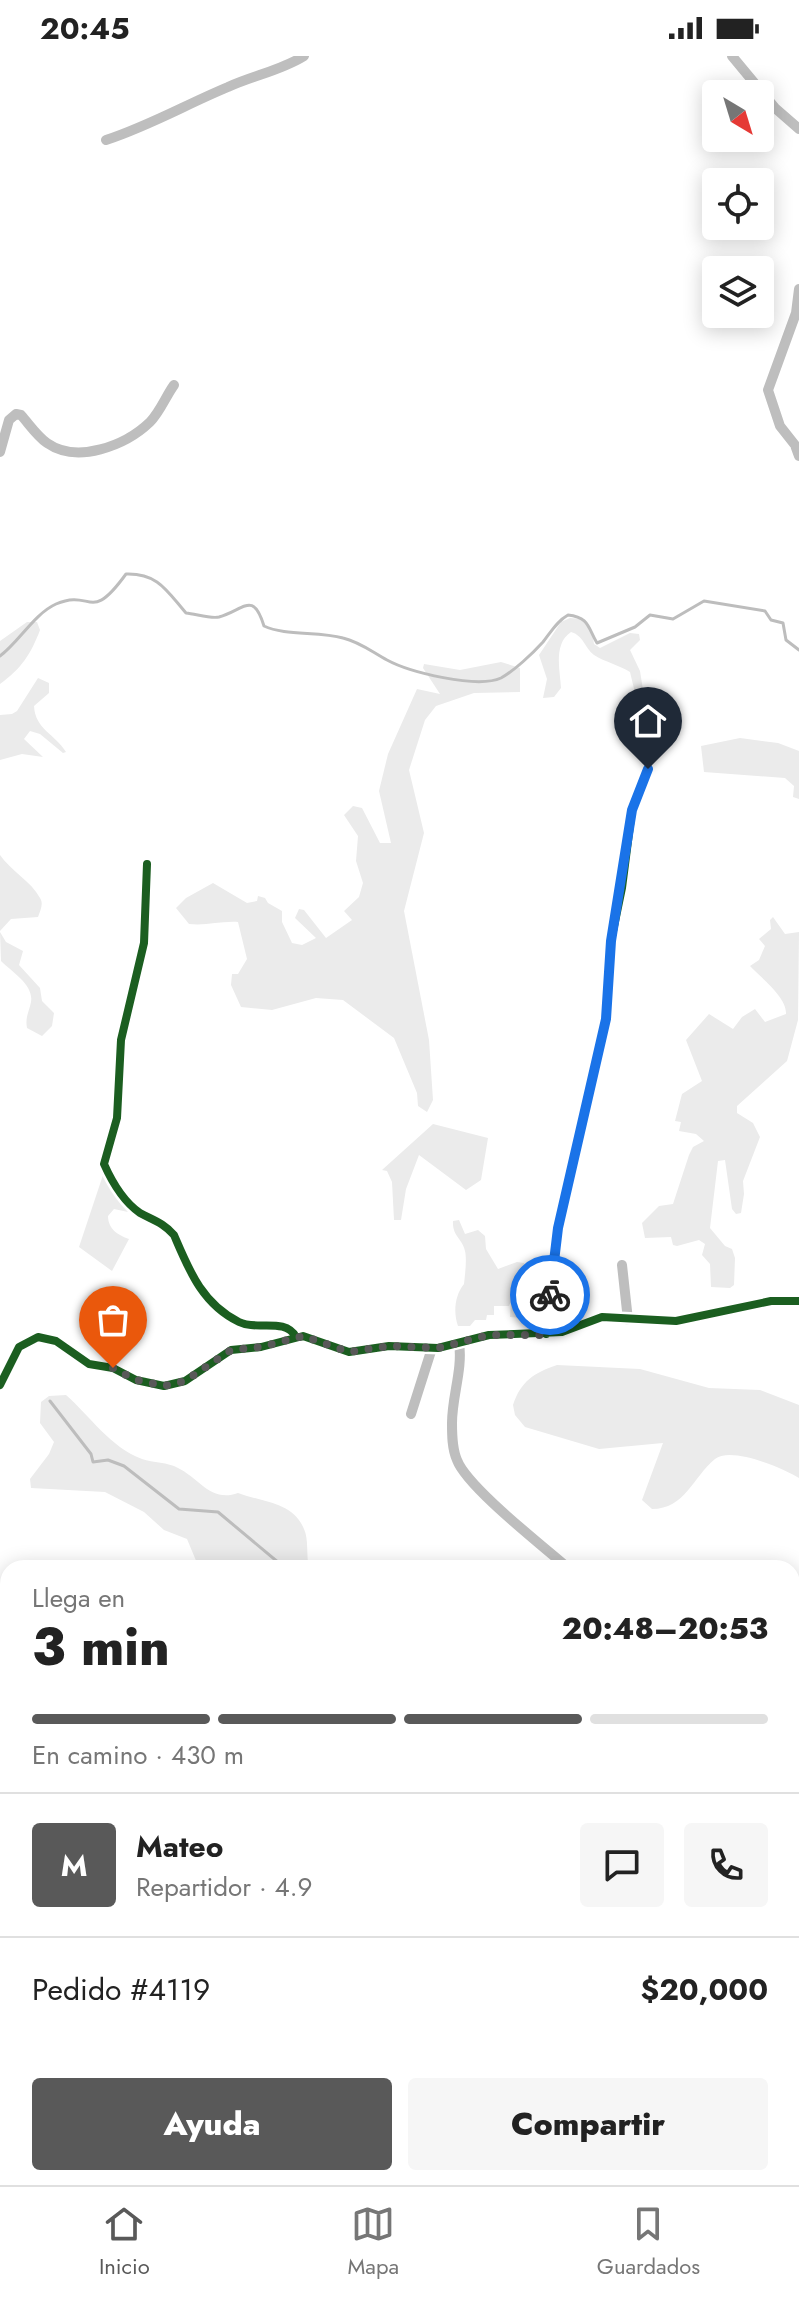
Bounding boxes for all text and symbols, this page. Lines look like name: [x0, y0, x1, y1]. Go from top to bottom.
text: 20:45: [40, 7, 130, 50]
north arrow: [702, 80, 774, 152]
map controls: [702, 80, 774, 328]
button: locate: [702, 168, 774, 240]
button: layers: [702, 256, 774, 328]
pin: [614, 687, 682, 769]
icon: home: [626, 699, 670, 743]
courier: [510, 1255, 590, 1335]
icon: bike: [528, 1273, 572, 1317]
pin: [79, 1286, 147, 1368]
icon: bag: [91, 1298, 135, 1342]
text: Llega en: [32, 1579, 125, 1617]
text: 20:48–20:53: [562, 1607, 768, 1650]
text: 3 min: [32, 1609, 170, 1685]
text: En camino · 430 m: [32, 1736, 244, 1774]
button: chat: [580, 1823, 664, 1907]
button: phone: [684, 1823, 768, 1907]
text: Mateo: [136, 1825, 223, 1868]
text: M: [61, 1844, 87, 1887]
text: Repartidor · 4.9: [136, 1868, 312, 1906]
text: Pedido #4119: [32, 1968, 210, 2011]
text: $20,000: [641, 1968, 768, 2011]
button: Ayuda: [32, 2078, 392, 2170]
button: Compartir: [408, 2078, 768, 2170]
tab: Inicio: [99, 2202, 150, 2282]
tab: Mapa: [348, 2202, 399, 2282]
tab: Guardados: [597, 2202, 700, 2282]

